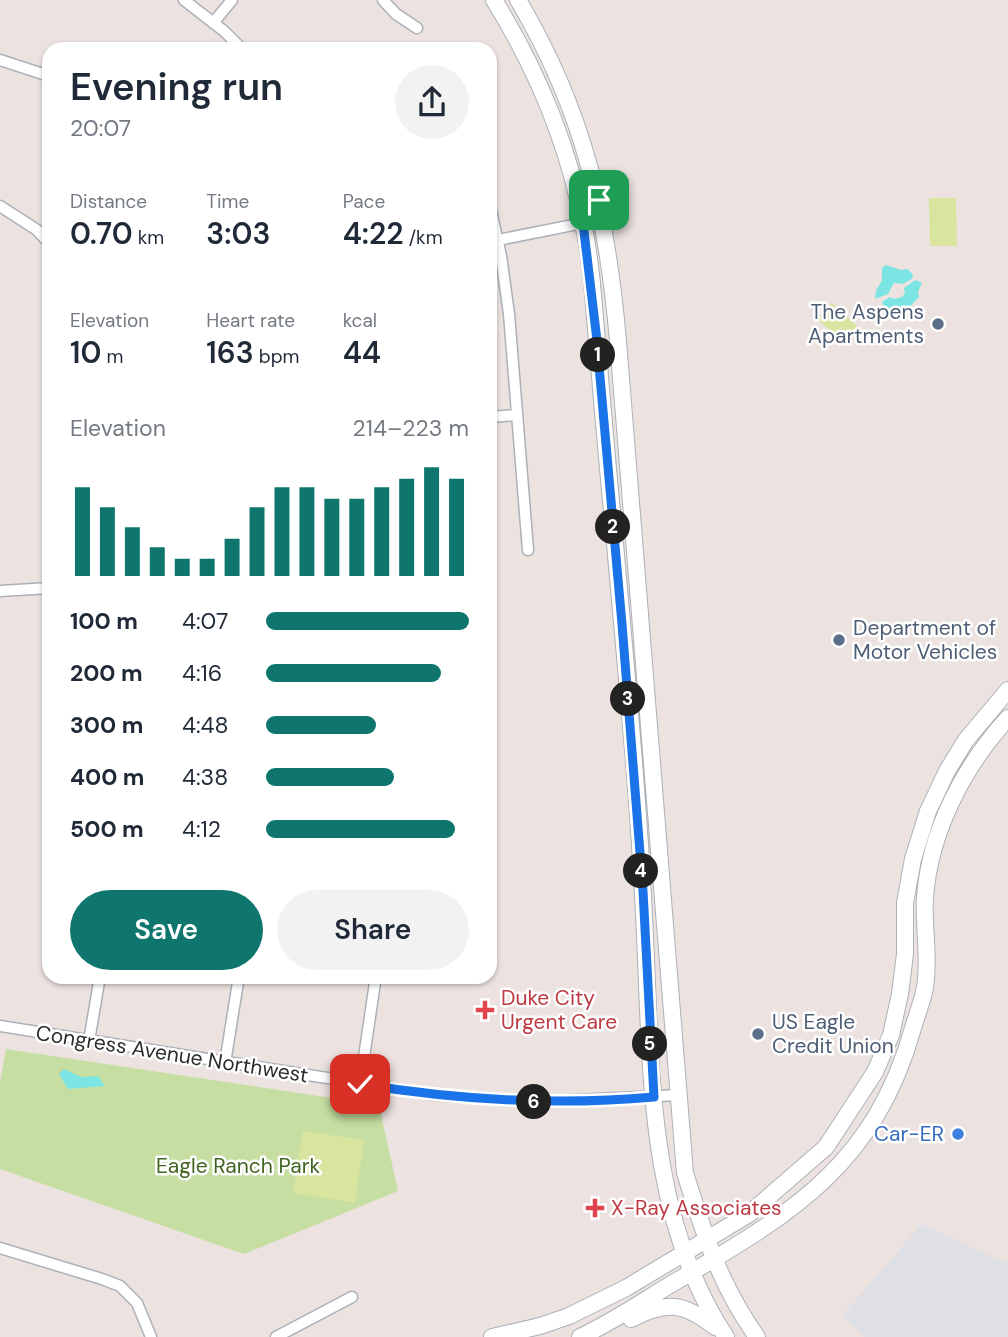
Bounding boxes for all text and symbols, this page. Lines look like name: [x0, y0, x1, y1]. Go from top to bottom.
text: Evening run: [70, 62, 283, 112]
button: share: [395, 65, 469, 139]
text: 20:07: [70, 113, 131, 143]
pin: [569, 170, 629, 230]
icon: arrive: [580, 181, 618, 219]
text: Distance: [70, 189, 147, 214]
text: Time: [206, 189, 249, 214]
text: Pace: [343, 189, 385, 214]
text: 0.70: [70, 214, 133, 253]
text: 3:03: [206, 214, 270, 253]
text: 4:22: [343, 214, 404, 253]
text: km: [133, 225, 164, 250]
text: /km: [404, 225, 443, 250]
place label: The Aspens Apartments: [808, 298, 924, 350]
text: Elevation: [70, 308, 149, 333]
text: Heart rate: [206, 308, 295, 333]
text: kcal: [343, 308, 377, 333]
marker: The Aspens Apartments: [930, 316, 946, 332]
text: 10: [70, 333, 101, 372]
text: 163: [206, 333, 254, 372]
text: 44: [343, 333, 381, 372]
pin: 1: [580, 338, 616, 372]
text: 1: [594, 342, 601, 367]
text: m: [101, 344, 123, 369]
text: bpm: [254, 344, 300, 369]
text: Elevation: [70, 413, 166, 443]
text: 214–223 m: [353, 413, 469, 443]
pin: 2: [596, 510, 630, 544]
text: 2: [607, 514, 618, 539]
text: 100 m: [70, 606, 138, 636]
text: 4:07: [182, 606, 228, 636]
place label: Department of Motor Vehicles: [853, 614, 997, 666]
marker: Department of Motor Vehicles: [831, 632, 847, 648]
text: 200 m: [70, 658, 143, 688]
text: 4:16: [182, 658, 222, 688]
pin: 3: [610, 682, 646, 716]
text: 3: [622, 686, 633, 711]
text: 300 m: [70, 710, 143, 740]
text: 4:48: [182, 710, 229, 740]
text: 400 m: [70, 762, 144, 792]
text: 4:38: [182, 762, 228, 792]
text: 500 m: [70, 814, 144, 844]
text: 4:12: [182, 814, 221, 844]
pin: 4: [624, 854, 658, 888]
text: 4: [634, 858, 647, 883]
button: Save: [70, 890, 263, 970]
button: Share: [277, 890, 469, 970]
place label: Duke City Urgent Care: [501, 984, 617, 1036]
marker: Duke City Urgent Care: [475, 1000, 495, 1020]
place label: US Eagle Credit Union: [772, 1008, 894, 1060]
street label: Congress Avenue Northwest: [34, 1019, 310, 1089]
pin: 5: [632, 1026, 668, 1062]
marker: US Eagle Credit Union: [750, 1026, 766, 1042]
text: 5: [644, 1031, 655, 1056]
pin: [330, 1054, 390, 1114]
icon: check: [341, 1065, 379, 1103]
pin: 6: [516, 1084, 552, 1120]
text: 6: [527, 1089, 540, 1114]
place label: Car-ER: [874, 1120, 944, 1148]
marker: Car-ER: [950, 1126, 966, 1142]
park label: Eagle Ranch Park: [156, 1152, 320, 1180]
place label: X-Ray Associates: [611, 1194, 782, 1222]
marker: X-Ray Associates: [585, 1198, 605, 1218]

